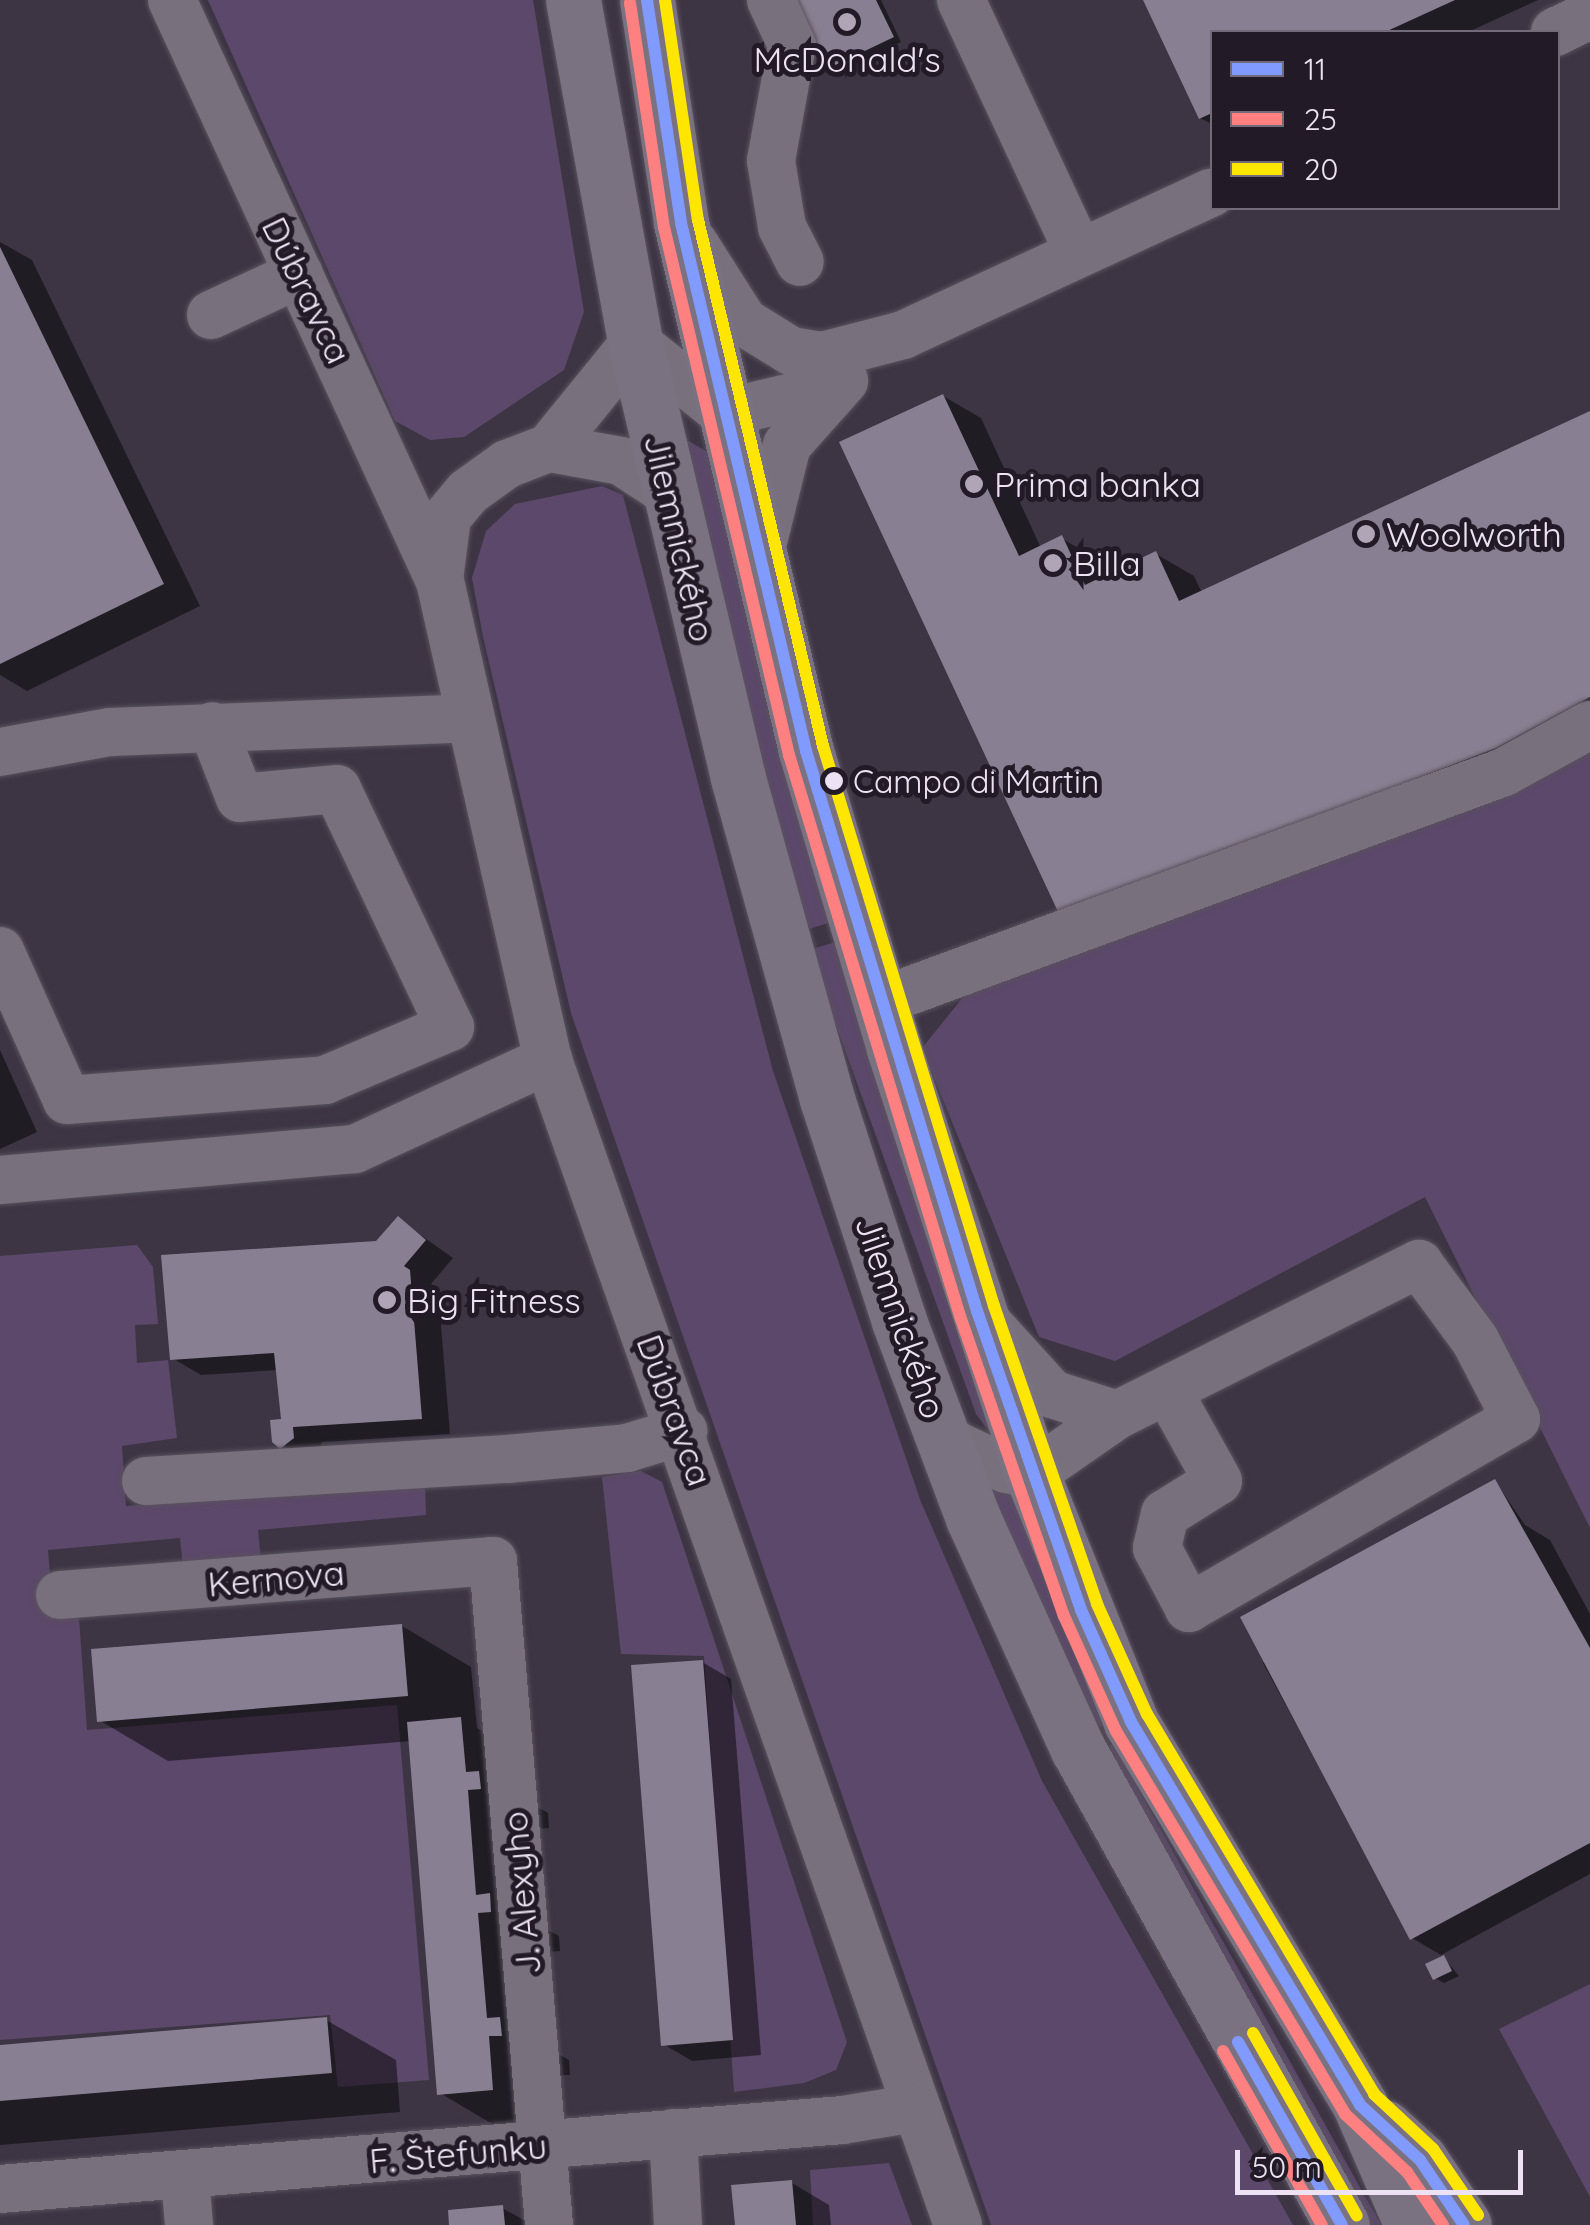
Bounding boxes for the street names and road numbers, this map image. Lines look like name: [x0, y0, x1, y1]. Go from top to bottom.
street label: Dúbravca: [254, 210, 360, 370]
street label: Jilemnického: [636, 430, 724, 646]
street label: Jilemnického: [847, 1210, 955, 1424]
street label: Dúbravca: [628, 1329, 722, 1491]
street label: Kernova: [206, 1551, 346, 1605]
street label: J. Alexyho: [493, 1810, 549, 1976]
street label: F. Štefunku: [367, 2124, 549, 2182]

